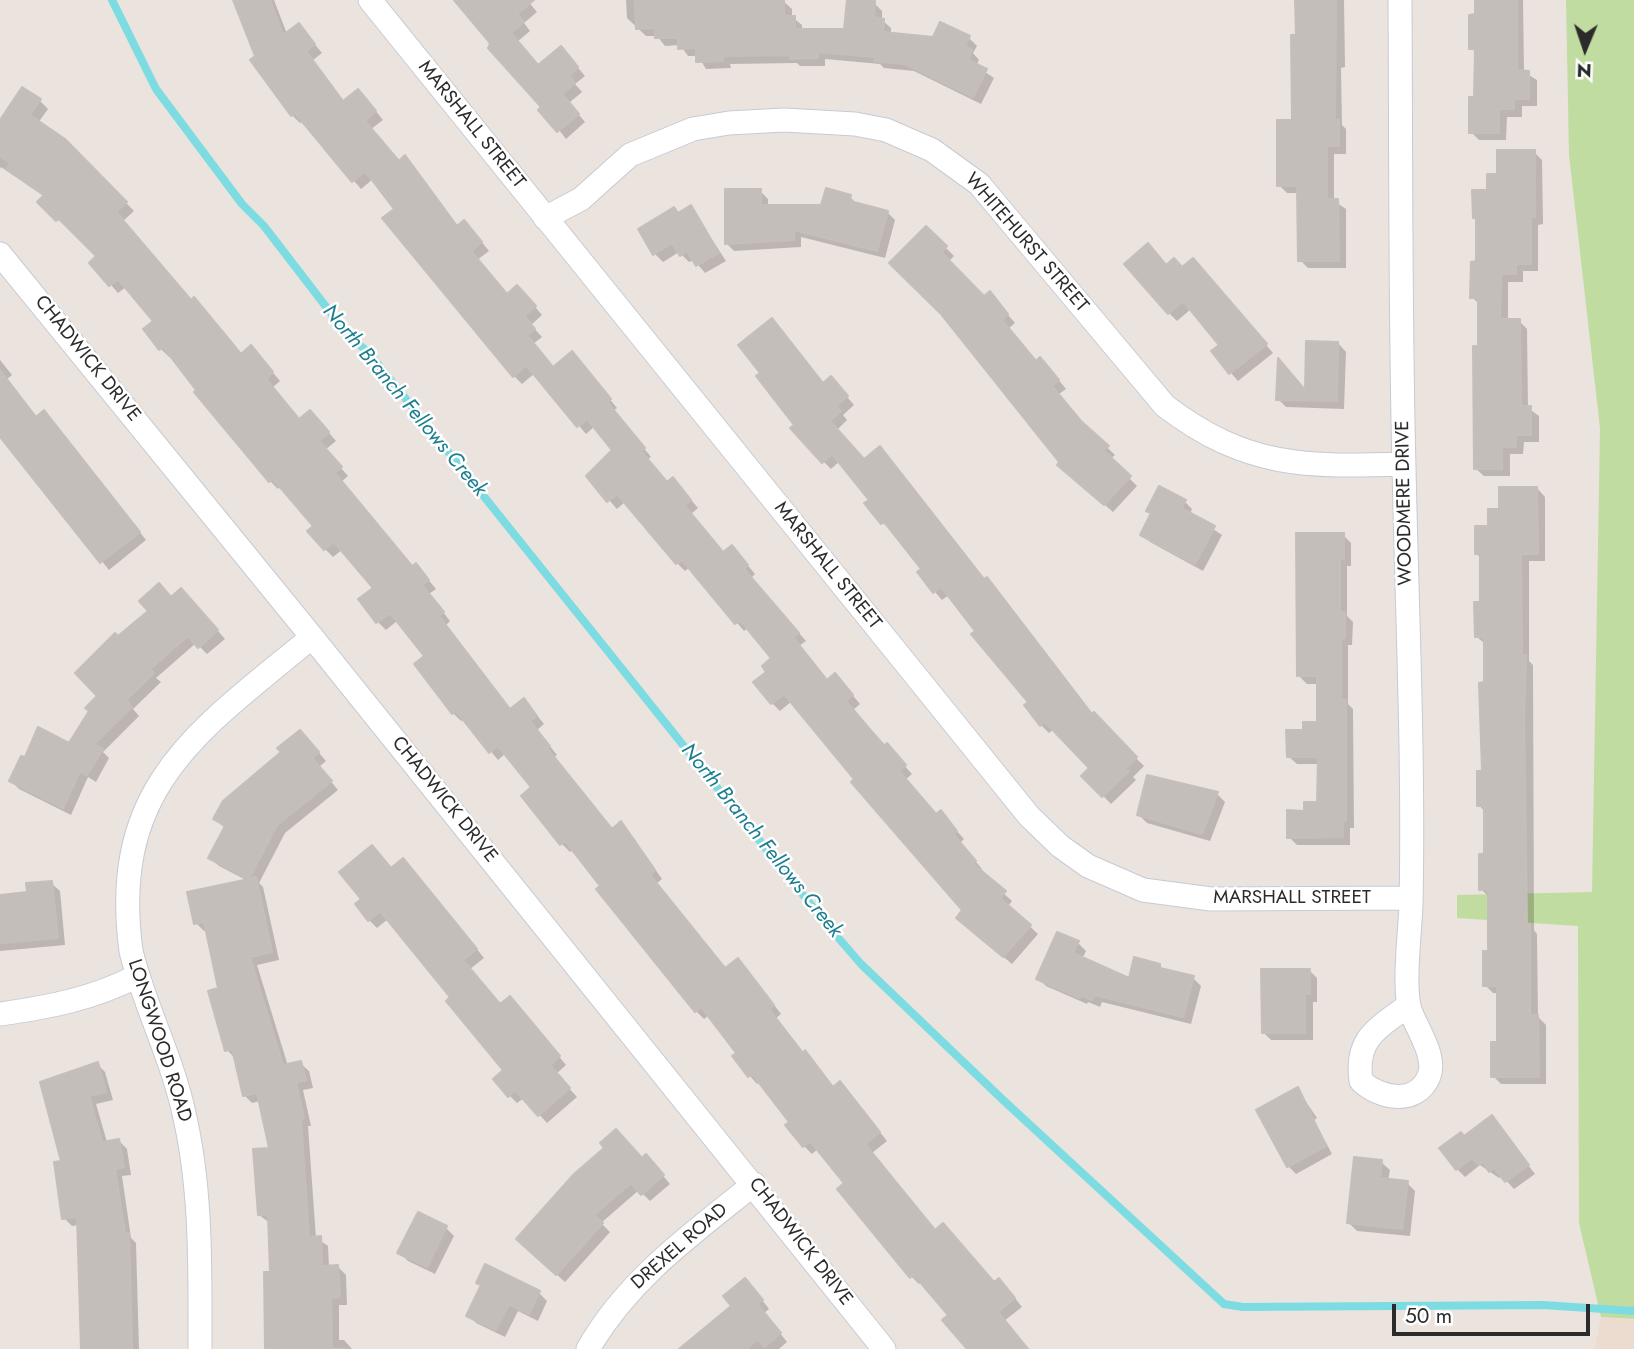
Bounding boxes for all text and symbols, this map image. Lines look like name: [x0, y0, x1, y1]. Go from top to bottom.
north arrow: [1550, 14, 1620, 84]
street label: MARSHALL STREET: [413, 57, 529, 193]
text: N: [1576, 57, 1592, 84]
street label: WHITEHURST STREET: [959, 169, 1093, 317]
street label: CHADWICK DRIVE: [29, 291, 145, 427]
water label: North Branch Fellows Creek: [316, 300, 492, 502]
street label: WOODMERE DRIVE: [1392, 420, 1418, 586]
street label: MARSHALL STREET: [769, 498, 885, 634]
street label: CHADWICK DRIVE: [386, 732, 502, 868]
water label: North Branch Fellows Creek: [675, 739, 847, 943]
street label: MARSHALL STREET: [1213, 887, 1371, 909]
street label: LONGWOOD ROAD: [122, 957, 196, 1125]
street label: CHADWICK DRIVE: [743, 1174, 857, 1310]
street label: DREXEL ROAD: [627, 1199, 733, 1295]
scale bar: [1396, 1290, 1594, 1334]
text: 50 m: [1405, 1301, 1452, 1331]

